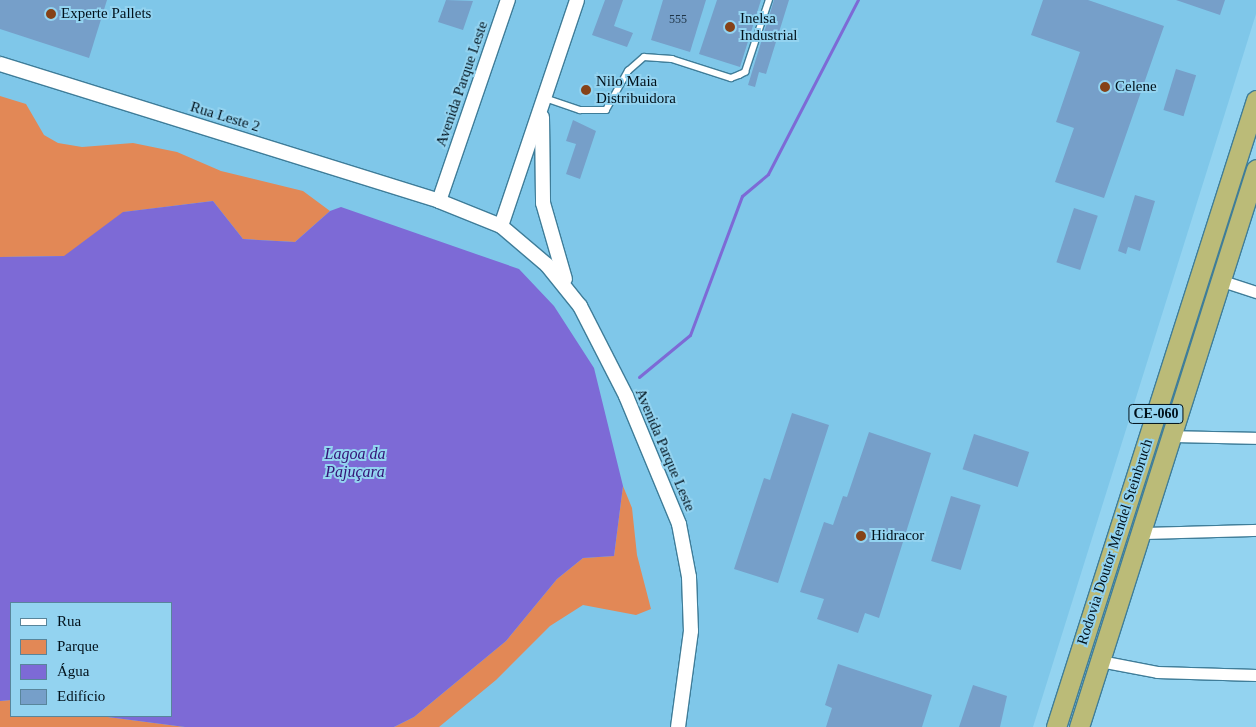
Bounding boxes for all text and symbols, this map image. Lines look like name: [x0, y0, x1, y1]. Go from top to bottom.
place label: Experte Pallets: [61, 5, 151, 23]
marker: Experte Pallets: [45, 8, 57, 20]
place label: Inelsa Industrial: [740, 9, 797, 44]
house number: 555: [669, 13, 687, 27]
street label: Avenida Parque Leste: [432, 19, 492, 149]
marker: Inelsa Industrial: [724, 21, 736, 33]
place label: Nilo Maia Distribuidora: [596, 72, 676, 107]
place label: Celene: [1115, 78, 1157, 96]
marker: Celene: [1099, 81, 1111, 93]
marker: Nilo Maia Distribuidora: [580, 84, 592, 96]
street label: Rua Leste 2: [188, 98, 262, 136]
street label: Avenida Parque Leste: [631, 386, 699, 514]
road number: CE-060: [1127, 402, 1185, 426]
street label: Rodovia Doutor Mendel Steinbruch: [1073, 437, 1157, 647]
water label: Lagoa da Pajuçara: [325, 444, 385, 482]
place label: Hidracor: [871, 527, 924, 545]
marker: Hidracor: [855, 530, 867, 542]
legend: [10, 602, 172, 717]
text: Rua: [57, 613, 81, 629]
text: Parque: [57, 638, 99, 654]
text: Água: [57, 663, 90, 679]
text: Edifício: [57, 688, 105, 704]

